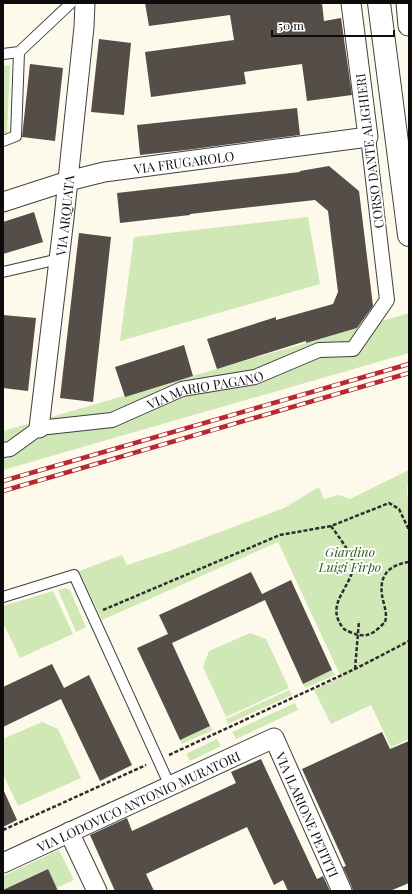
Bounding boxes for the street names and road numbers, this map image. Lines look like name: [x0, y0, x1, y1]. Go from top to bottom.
street label: CORSO DANTE ALIGHIERI: [351, 73, 387, 229]
street label: VIA FRUGAROLO: [132, 146, 235, 177]
street label: VIA ARQUATA: [51, 173, 77, 258]
street label: VIA MARIO PAGANO: [143, 366, 266, 412]
street label: VIA LODOVICO ANTONIO MURATORI: [33, 746, 243, 855]
street label: VIA ILARIONE PETITTI: [272, 748, 343, 880]

